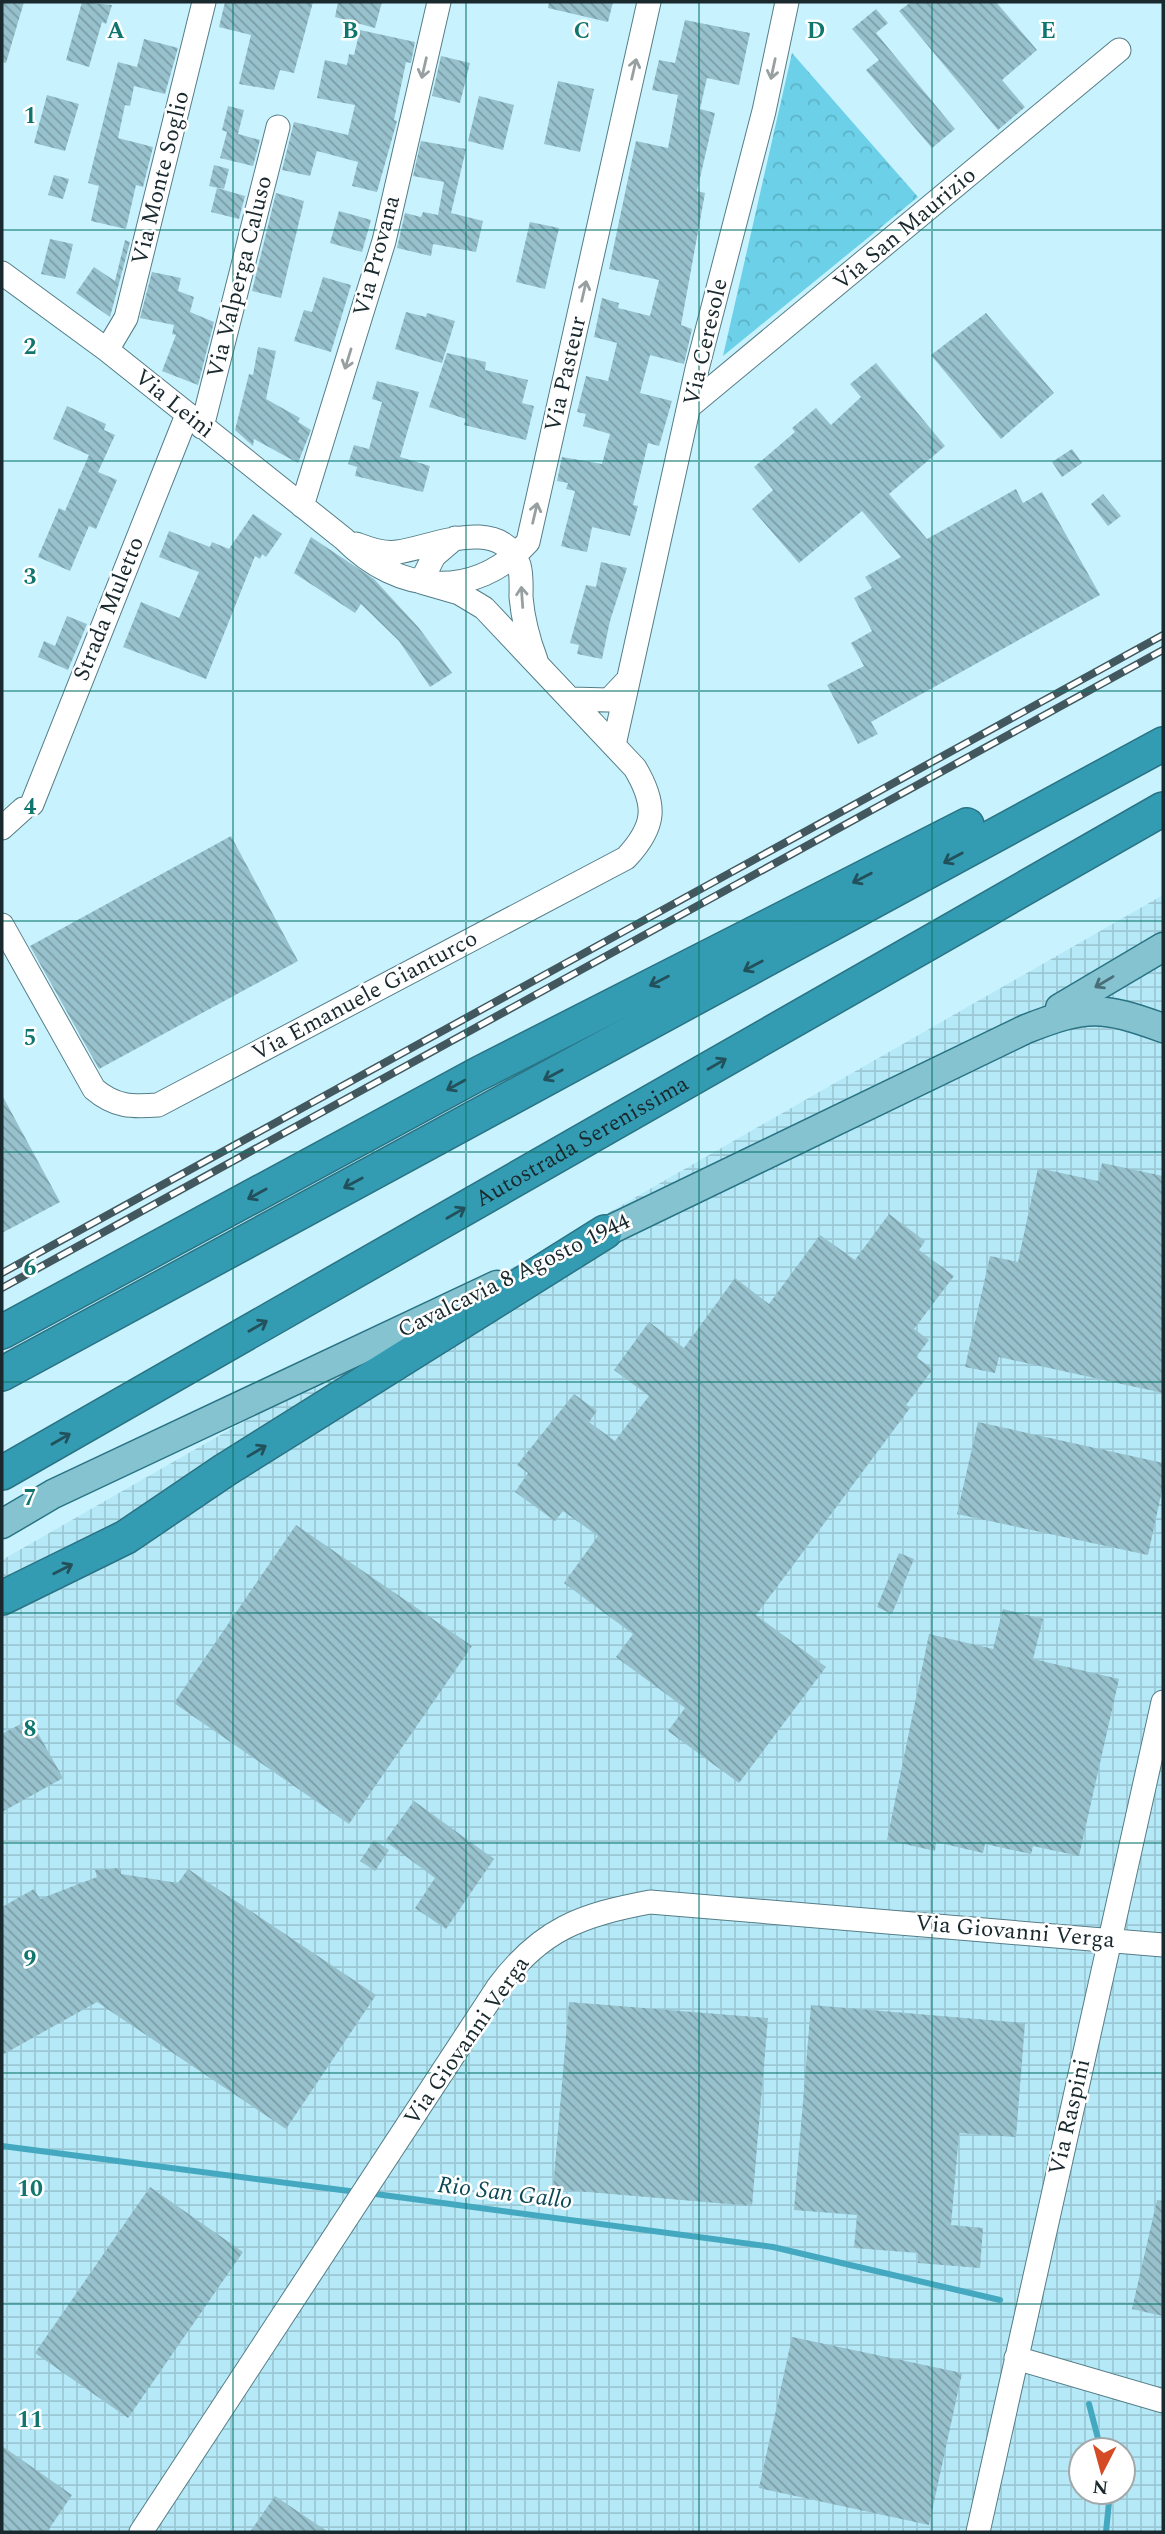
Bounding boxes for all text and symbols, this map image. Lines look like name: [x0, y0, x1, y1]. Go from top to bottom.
text: A: [107, 14, 125, 49]
text: B: [342, 14, 358, 49]
text: C: [574, 14, 590, 49]
text: D: [807, 14, 825, 49]
text: E: [1040, 14, 1056, 49]
one-way arrow: [417, 56, 430, 79]
one-way arrow: [766, 57, 780, 80]
one-way arrow: [627, 58, 641, 81]
street label: Via Monte Soglio: [123, 87, 199, 269]
text: 1: [24, 99, 36, 134]
street label: Via San Maurizio: [826, 159, 984, 299]
street label: Via Valperga Caluso: [198, 172, 282, 382]
street label: Via Provana: [344, 192, 410, 320]
street label: Via Ceresole: [674, 275, 738, 409]
one-way arrow: [578, 280, 592, 303]
street label: Via Pasteur: [536, 313, 596, 435]
text: 2: [24, 330, 37, 365]
one-way arrow: [341, 348, 354, 370]
street label: Via Leinì: [126, 361, 222, 447]
one-way arrow: [528, 502, 542, 525]
street label: Strada Muletto: [64, 532, 154, 686]
text: 3: [24, 560, 37, 595]
one-way arrow: [515, 586, 528, 608]
text: 4: [24, 790, 37, 825]
one-way arrow: [943, 851, 963, 865]
one-way arrow: [852, 872, 873, 886]
street label: Via Emanuele Gianturco: [246, 922, 484, 1070]
one-way arrow: [743, 960, 763, 974]
one-way arrow: [649, 975, 670, 989]
one-way arrow: [1095, 975, 1115, 989]
text: 5: [24, 1021, 36, 1056]
one-way arrow: [707, 1057, 727, 1071]
street label: Autostrada Serenissima: [468, 1066, 695, 1216]
one-way arrow: [543, 1068, 563, 1082]
one-way arrow: [447, 1078, 467, 1092]
one-way arrow: [343, 1177, 363, 1191]
one-way arrow: [247, 1187, 267, 1201]
street label: Cavalcavia 8 Agosto 1944: [392, 1204, 637, 1348]
one-way arrow: [446, 1206, 466, 1220]
text: 6: [24, 1251, 37, 1286]
one-way arrow: [248, 1319, 268, 1333]
one-way arrow: [51, 1432, 71, 1446]
one-way arrow: [247, 1444, 267, 1458]
text: 7: [24, 1481, 36, 1516]
one-way arrow: [52, 1561, 73, 1575]
text: 8: [24, 1712, 36, 1747]
street label: Via Giovanni Verga: [914, 1906, 1116, 1958]
text: 9: [24, 1942, 37, 1977]
street label: Via Giovanni Verga: [395, 1949, 539, 2133]
street label: Via Raspini: [1040, 2055, 1100, 2179]
water label: Rio San Gallo: [435, 2167, 575, 2219]
text: 10: [17, 2172, 43, 2207]
text: 11: [17, 2403, 43, 2438]
north arrow: [1067, 2436, 1137, 2506]
text: N: [1091, 2471, 1110, 2502]

